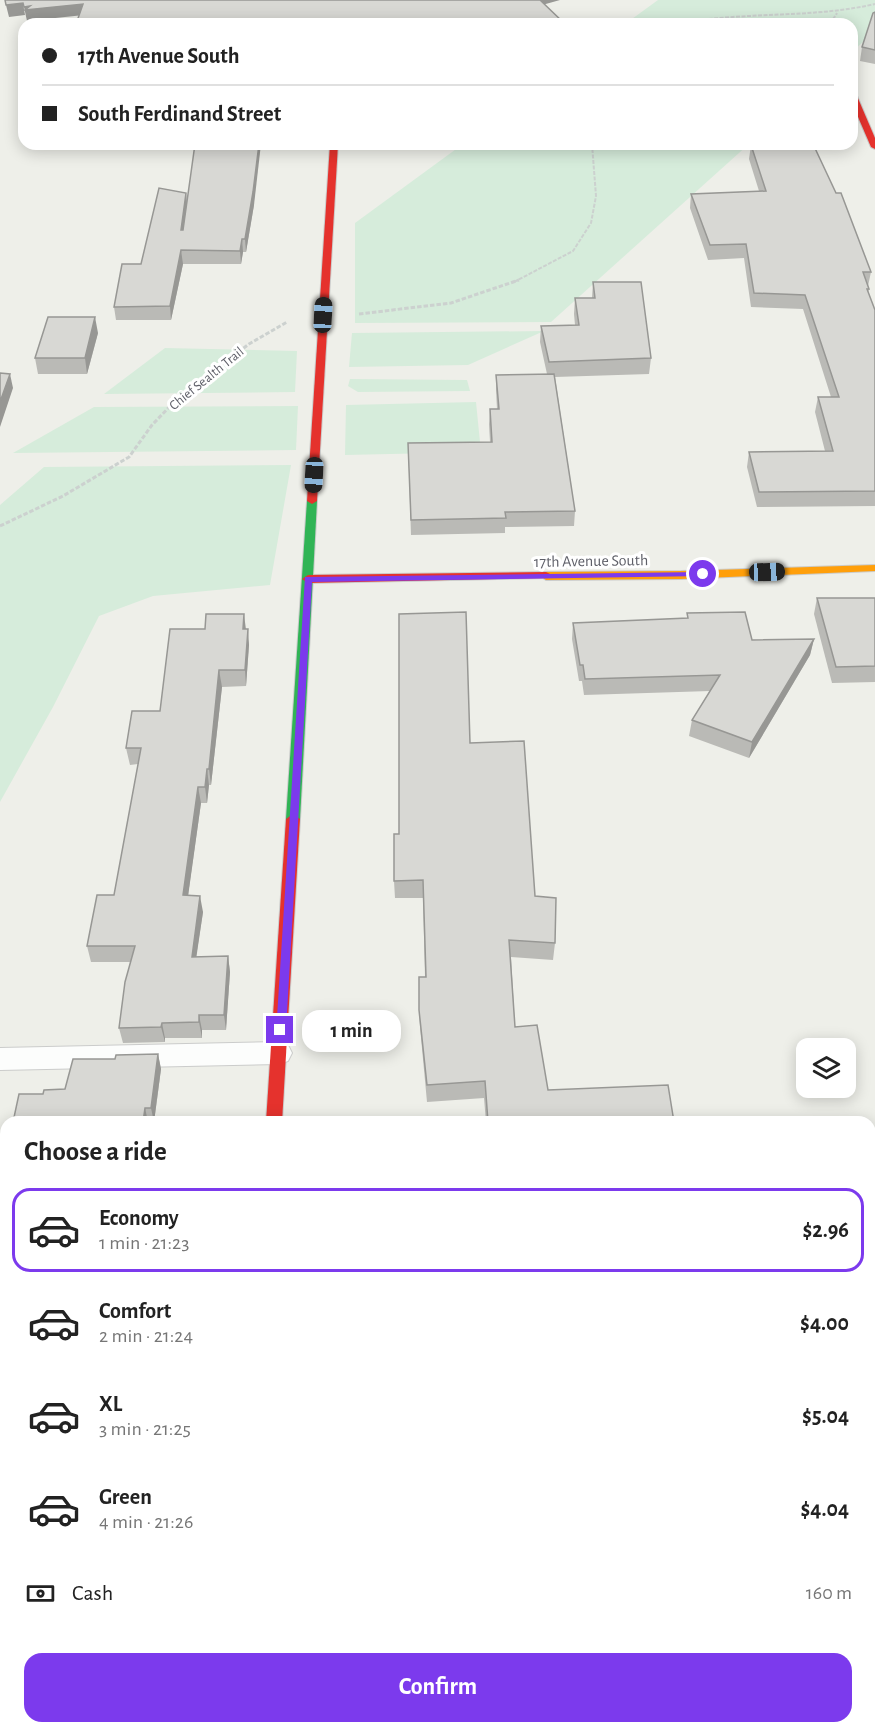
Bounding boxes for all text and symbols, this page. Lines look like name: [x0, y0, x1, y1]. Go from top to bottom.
text: 17th Avenue South: [78, 45, 239, 67]
text: South Ferdinand Street: [78, 103, 281, 125]
car: [313, 297, 333, 333]
street label: Chief Sealth Trail: [167, 345, 247, 413]
car: [304, 457, 324, 493]
street label: 17th Avenue South: [534, 552, 648, 570]
route start: [689, 560, 716, 587]
car: [749, 562, 785, 582]
callout: 1 min: [301, 1009, 400, 1051]
route end: [266, 1016, 293, 1043]
text: 1 min: [330, 1021, 373, 1041]
map controls: [796, 1038, 856, 1098]
button: layers: [796, 1038, 856, 1098]
text: Choose a ride: [24, 1138, 167, 1165]
icon: car: [27, 1203, 81, 1257]
text: Economy: [99, 1207, 179, 1229]
text: $2.96: [802, 1219, 849, 1241]
text: 1 min · 21:23: [99, 1233, 189, 1253]
icon: car: [27, 1296, 81, 1350]
text: Comfort: [99, 1300, 171, 1322]
text: $4.00: [800, 1312, 849, 1334]
text: 2 min · 21:24: [99, 1326, 193, 1346]
icon: car: [27, 1389, 81, 1443]
text: XL: [99, 1393, 122, 1415]
text: $5.04: [802, 1405, 849, 1427]
text: 3 min · 21:25: [99, 1419, 191, 1439]
icon: car: [27, 1482, 81, 1536]
text: Green: [99, 1486, 152, 1508]
text: $4.04: [800, 1498, 849, 1520]
text: 4 min · 21:26: [99, 1512, 193, 1532]
icon: cash: [24, 1577, 57, 1610]
text: Cash: [72, 1582, 113, 1604]
text: 160 m: [806, 1583, 852, 1603]
button: Confirm: [24, 1653, 852, 1722]

